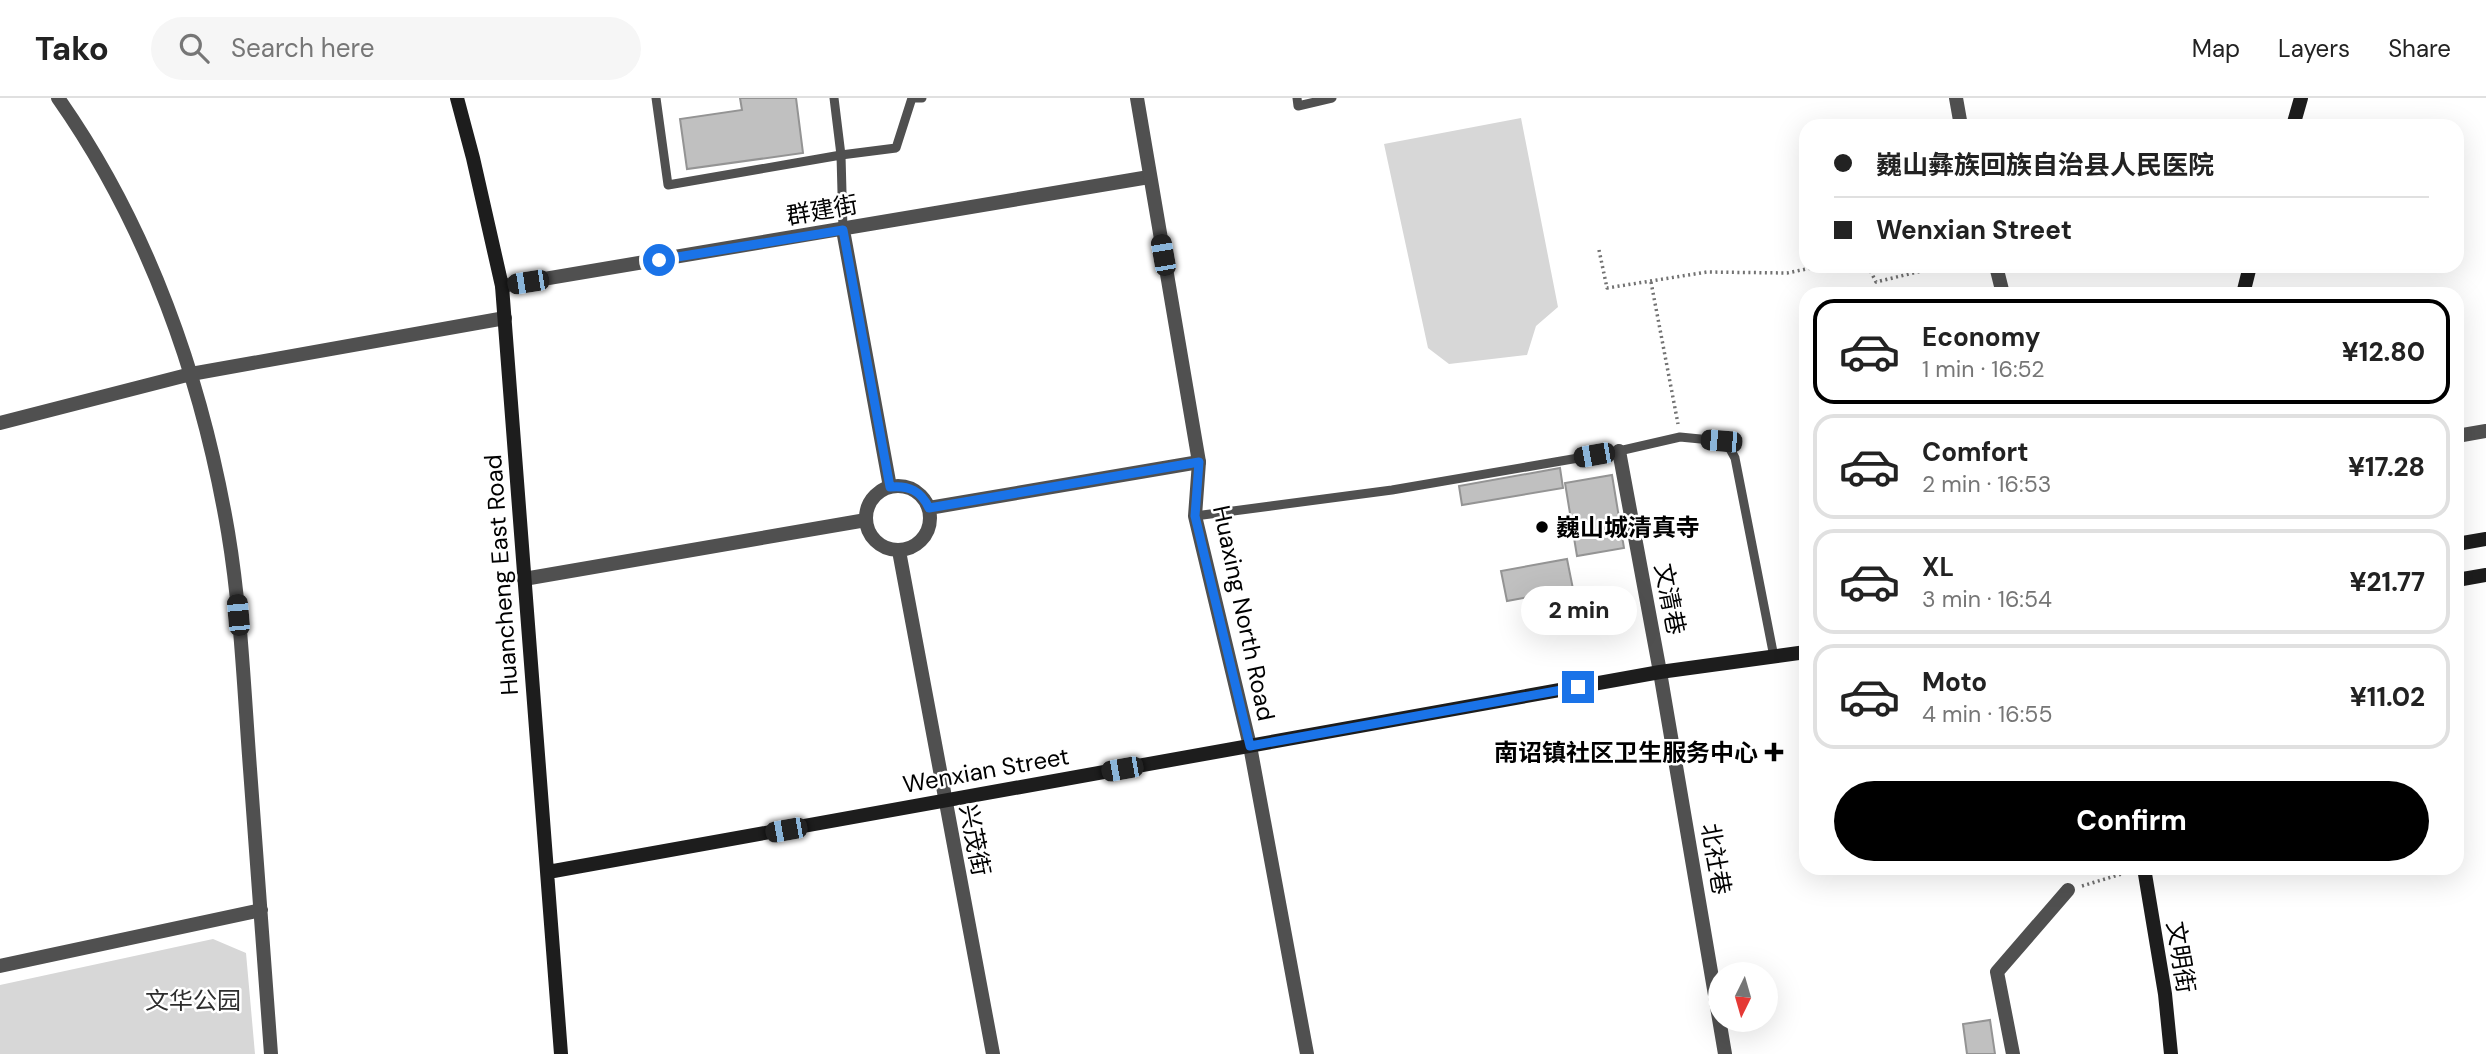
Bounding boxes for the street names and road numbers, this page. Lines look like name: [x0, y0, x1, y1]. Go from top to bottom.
street label: 群建街: [784, 188, 860, 232]
street label: Huancheng East Road: [477, 453, 525, 697]
street label: Huaxing North Road: [1206, 502, 1282, 724]
street label: 文清巷: [1648, 561, 1692, 637]
street label: Wenxian Street: [900, 740, 1072, 800]
street label: 兴茂街: [953, 802, 997, 878]
street label: 北社巷: [1694, 821, 1738, 897]
street label: 文明街: [2160, 919, 2202, 995]

